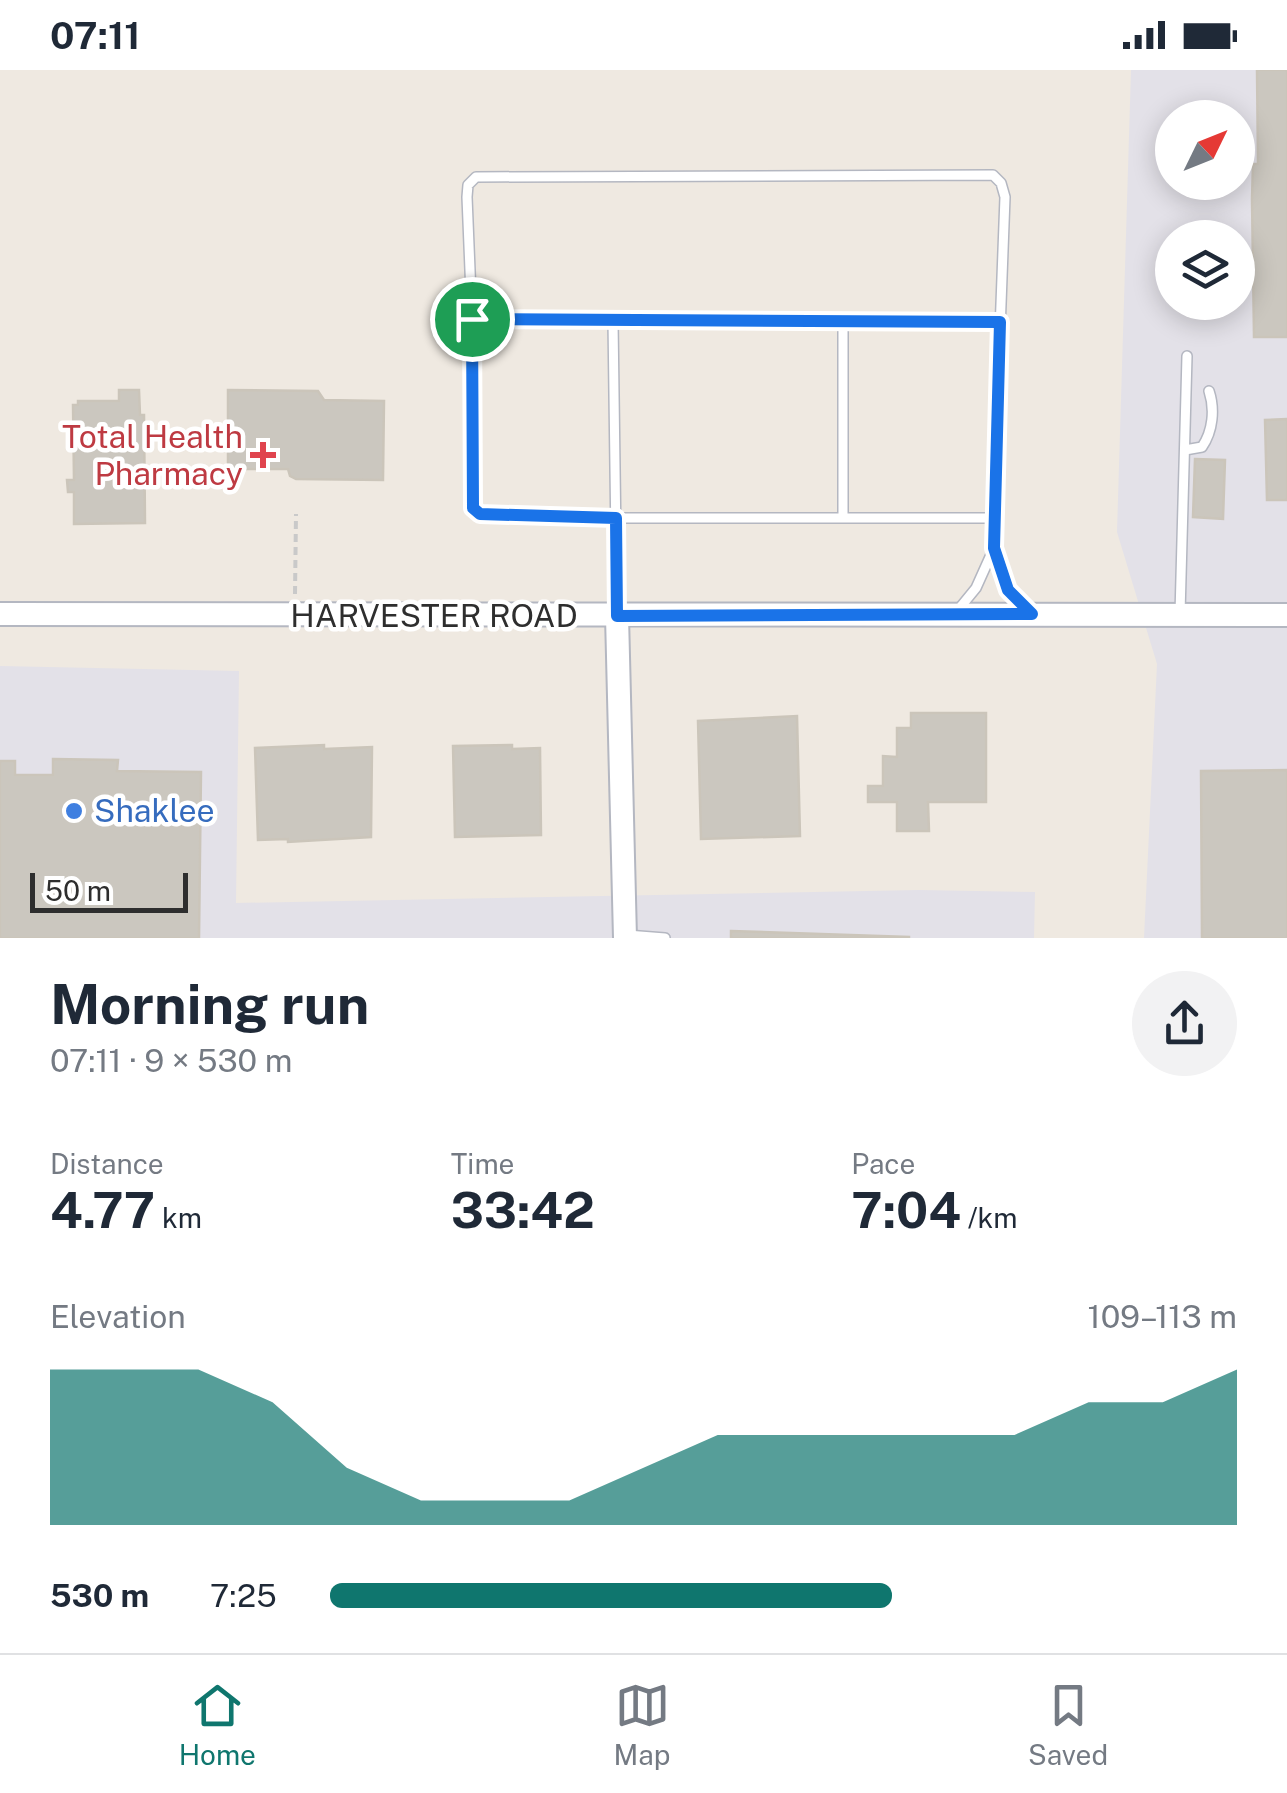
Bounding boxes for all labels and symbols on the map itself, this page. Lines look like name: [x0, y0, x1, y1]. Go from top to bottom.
north arrow: [1155, 100, 1255, 200]
pin: [430, 277, 515, 362]
place label: Total Health Pharmacy: [62, 418, 243, 492]
marker: Total Health Pharmacy: [252, 444, 274, 466]
street label: HARVESTER ROAD: [290, 597, 578, 634]
place label: Shaklee: [94, 792, 215, 829]
marker: Shaklee: [63, 800, 85, 822]
scale bar: [30, 868, 188, 913]

